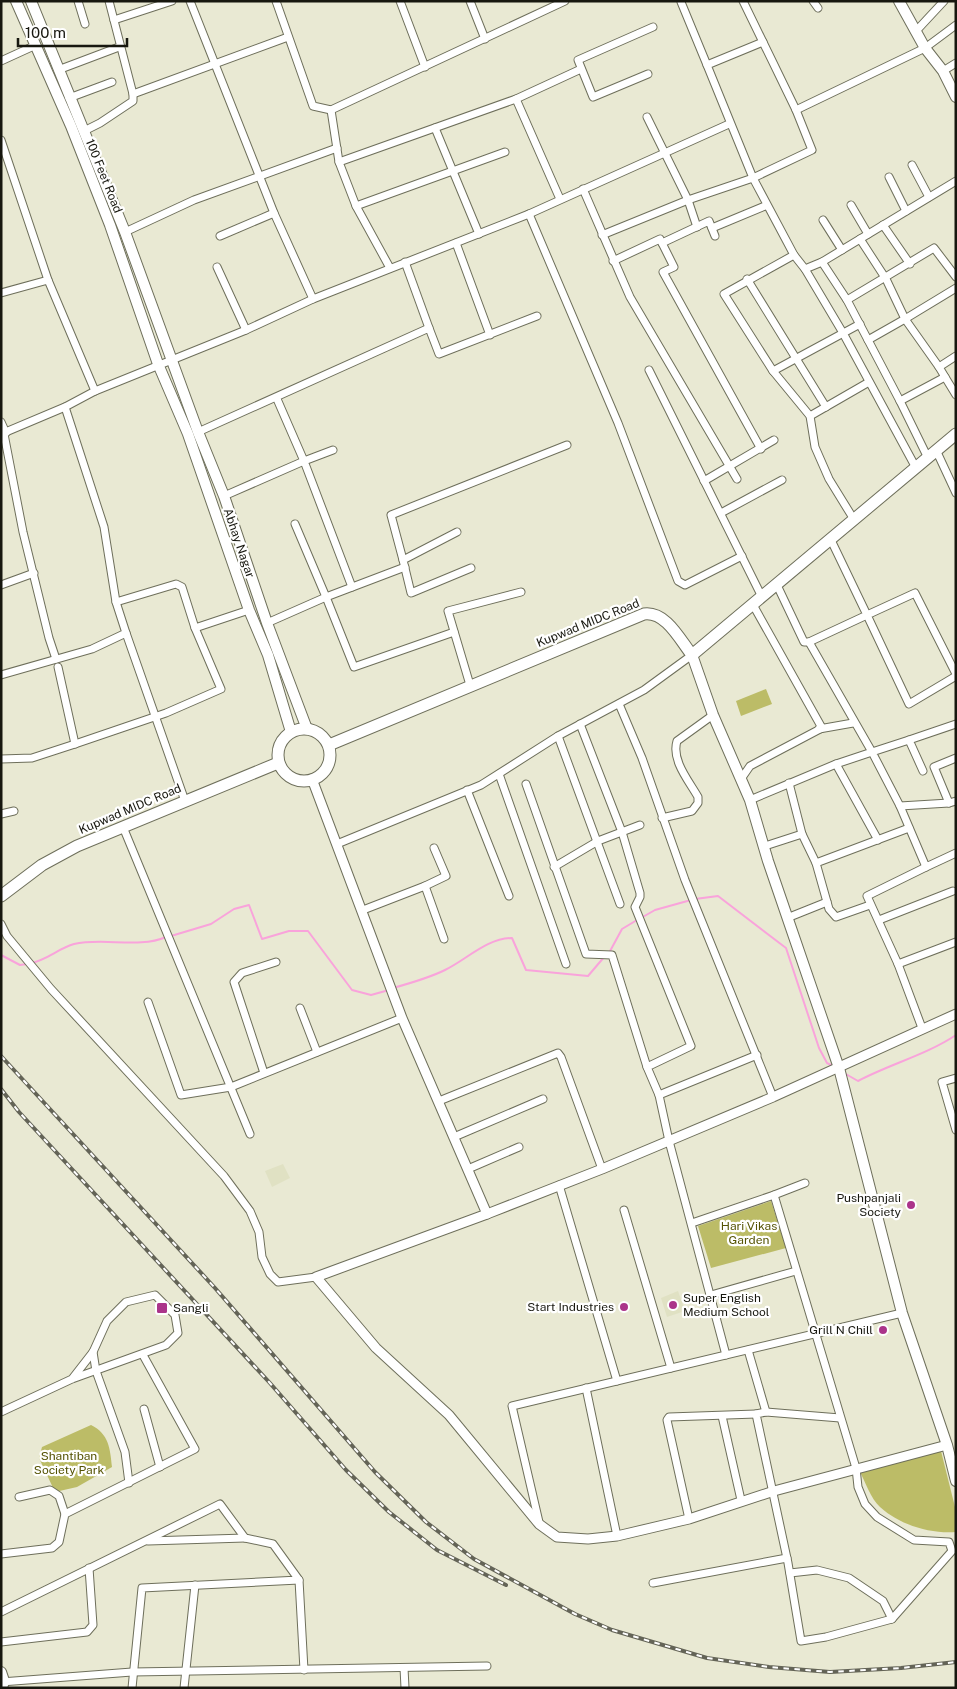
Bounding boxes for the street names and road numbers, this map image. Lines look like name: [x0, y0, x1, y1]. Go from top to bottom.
street label: 100 Feet Road: [83, 137, 125, 215]
street label: Abhay Nagar: [221, 506, 258, 580]
street label: Kupwad MIDC Road: [534, 596, 642, 650]
street label: Kupwad MIDC Road: [77, 781, 183, 837]

